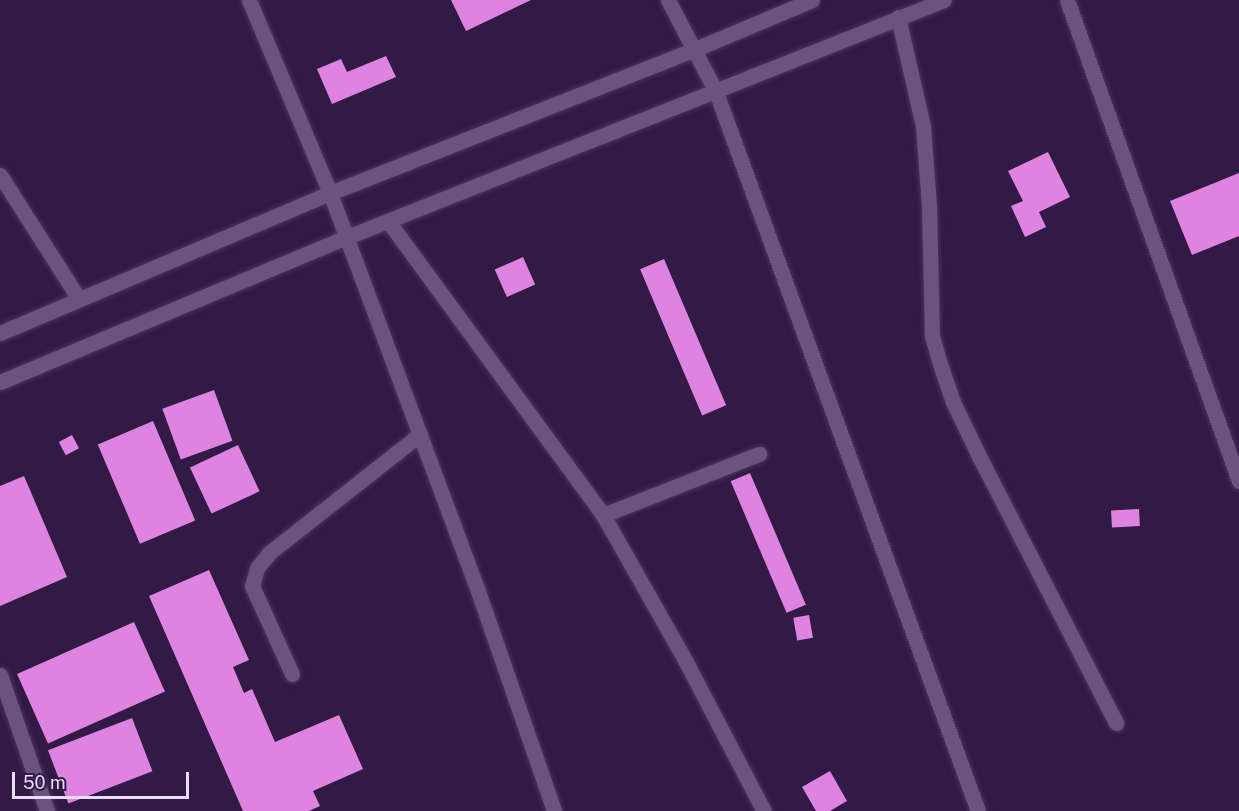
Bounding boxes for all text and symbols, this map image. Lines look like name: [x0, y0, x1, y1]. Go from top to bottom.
scale bar: [15, 760, 192, 798]
text: 50 m: [23, 772, 66, 793]

